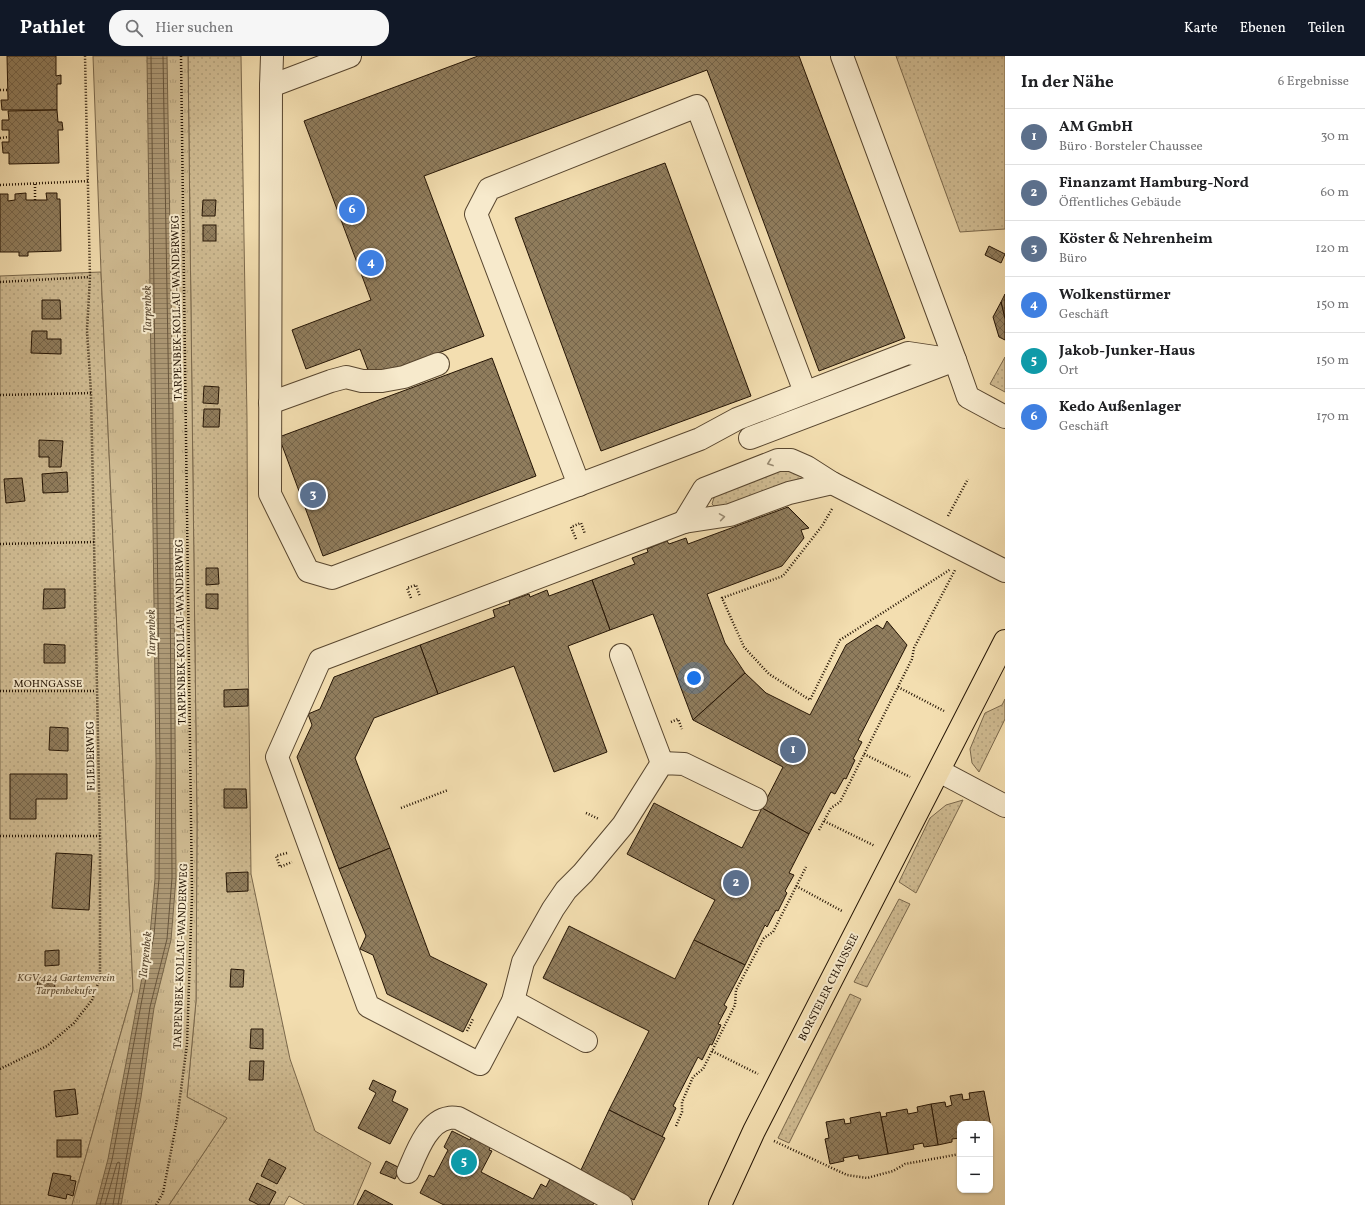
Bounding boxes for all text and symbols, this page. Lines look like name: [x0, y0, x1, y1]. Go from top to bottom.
search box: [109, 10, 389, 46]
text: Pathlet: [20, 15, 85, 41]
icon: search: [123, 17, 145, 39]
text: Hier suchen: [155, 18, 234, 39]
text: Karte: [1184, 19, 1218, 38]
text: Ebenen: [1240, 19, 1286, 38]
text: Teilen: [1308, 19, 1345, 38]
text: In der Nähe: [1021, 71, 1114, 94]
text: 6 Ergebnisse: [1278, 73, 1349, 91]
text: AM GmbH: [1059, 117, 1133, 138]
text: 1: [1031, 128, 1037, 146]
text: 30 m: [1321, 128, 1349, 146]
text: Büro · Borsteler Chaussee: [1059, 138, 1203, 156]
text: Finanzamt Hamburg-Nord: [1059, 173, 1249, 194]
text: 2: [1031, 184, 1037, 202]
text: 60 m: [1321, 184, 1349, 202]
text: Öffentliches Gebäude: [1059, 194, 1181, 212]
pin: 6: [339, 195, 365, 225]
street label: TARPENBEK-KOLLAU-WANDERWEG: [168, 215, 187, 401]
text: Köster & Nehrenheim: [1059, 229, 1213, 250]
text: 3: [1031, 240, 1037, 258]
text: 120 m: [1315, 240, 1349, 258]
pin: 4: [358, 248, 384, 278]
text: Büro: [1059, 250, 1087, 268]
water label: Tarpenbek: [140, 285, 156, 333]
text: Wolkenstürmer: [1059, 285, 1171, 306]
text: 4: [1030, 296, 1038, 314]
text: 150 m: [1316, 296, 1349, 314]
text: Geschäft: [1059, 306, 1109, 324]
text: Jakob-Junker-Haus: [1059, 341, 1195, 362]
text: 5: [1031, 352, 1037, 370]
text: 150 m: [1316, 352, 1349, 370]
text: Ort: [1059, 362, 1079, 380]
text: Kedo Außenlager: [1059, 397, 1181, 418]
text: 6: [1030, 408, 1038, 426]
text: 170 m: [1316, 408, 1349, 426]
text: Geschäft: [1059, 418, 1109, 436]
one-way arrow: [767, 458, 774, 467]
pin: 3: [300, 480, 326, 510]
one-way arrow: [719, 513, 725, 521]
street label: TARPENBEK-KOLLAU-WANDERWEG: [172, 539, 191, 725]
water label: Tarpenbek: [144, 609, 160, 657]
your location: [684, 668, 704, 688]
street label: MOHNGASSE: [14, 677, 83, 692]
street label: FLIEDERWEG: [83, 721, 100, 791]
pin: 1: [780, 735, 806, 765]
street label: TARPENBEK-KOLLAU-WANDERWEG: [171, 863, 192, 1049]
pin: 2: [723, 868, 749, 898]
water label: Tarpenbek: [136, 930, 156, 980]
street label: BORSTELER CHAUSSEE: [796, 931, 863, 1044]
park label: KGV 424 Gartenverein Tarpenbekufer: [17, 971, 115, 999]
map controls: [957, 1121, 993, 1193]
button: +: [957, 1121, 993, 1157]
pin: 5: [451, 1147, 477, 1177]
button: −: [957, 1157, 993, 1193]

